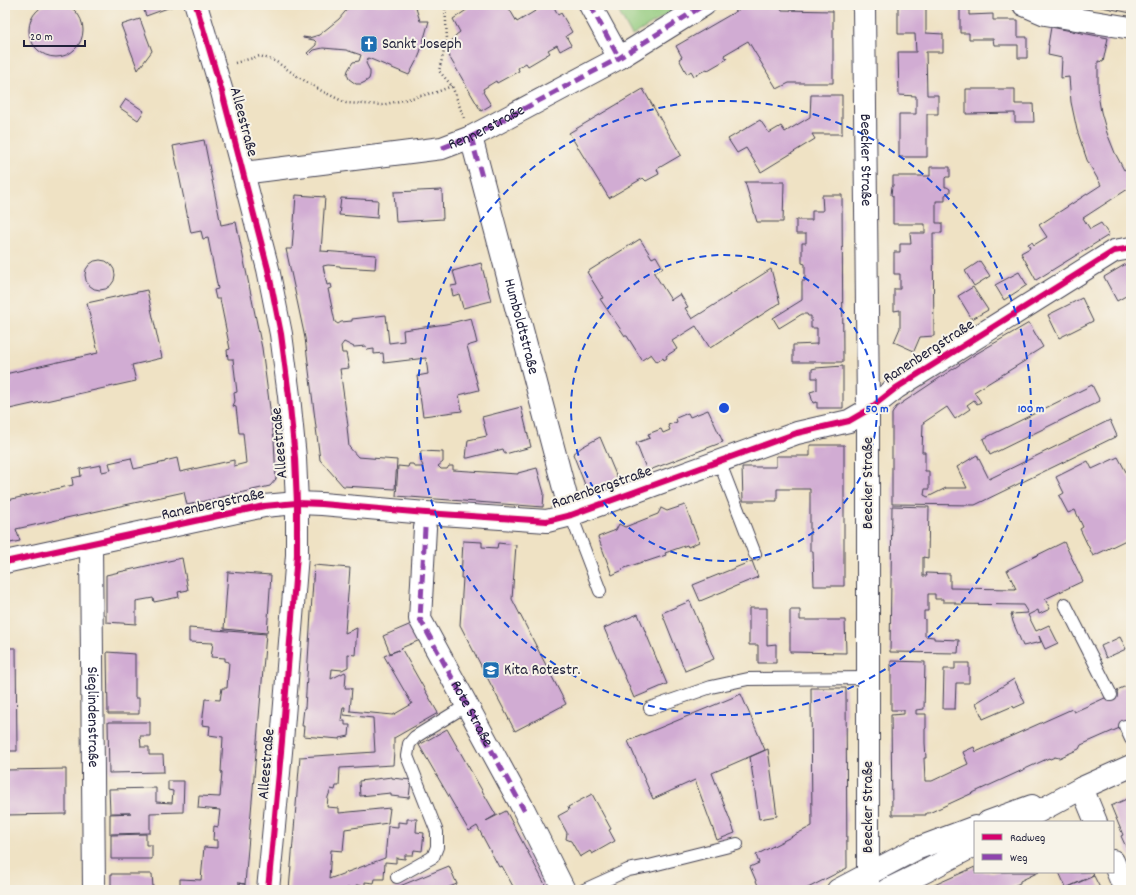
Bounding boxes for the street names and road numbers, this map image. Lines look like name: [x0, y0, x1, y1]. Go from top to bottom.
street label: Alleestraße: [223, 85, 263, 159]
street label: Rennerstraße: [445, 99, 529, 156]
street label: Beecker Straße: [854, 114, 877, 206]
street label: Humboldtstraße: [497, 276, 545, 377]
street label: Ranenbergstraße: [879, 314, 979, 390]
street label: Alleestraße: [265, 407, 295, 479]
street label: Beecker Straße: [857, 437, 880, 529]
street label: Ranenbergstraße: [549, 460, 655, 516]
street label: Ranenbergstraße: [159, 483, 267, 527]
street label: Sieglindenstraße: [81, 666, 104, 768]
street label: Rote Straße: [444, 676, 499, 751]
street label: Alleestraße: [252, 728, 282, 800]
street label: Beecker Straße: [857, 761, 880, 853]

